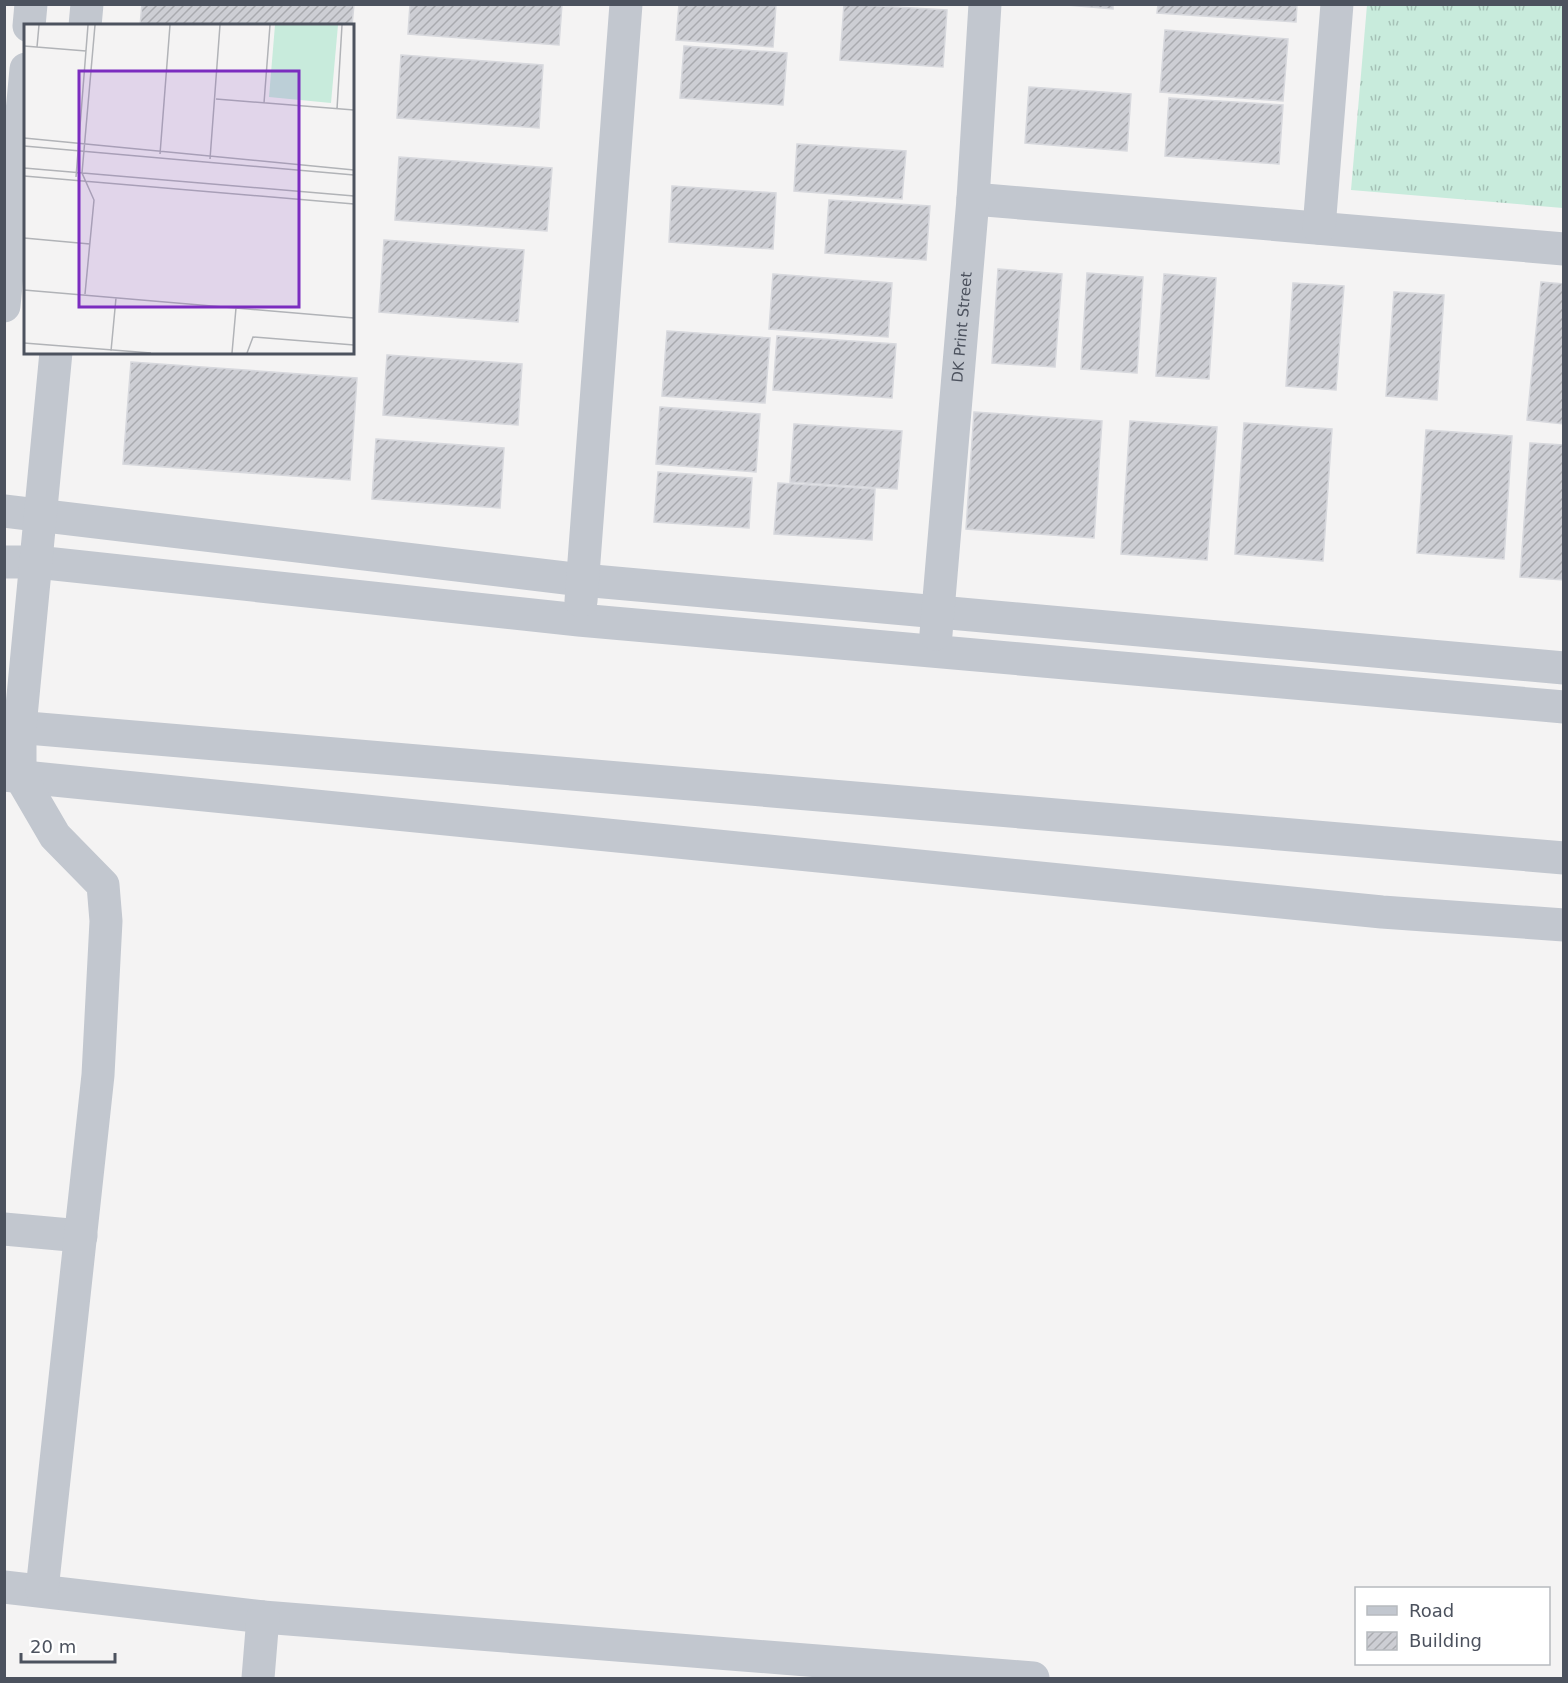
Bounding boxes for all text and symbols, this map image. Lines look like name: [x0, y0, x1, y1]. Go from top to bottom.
inset map: [24, 24, 354, 354]
street label: DK Print Street: [948, 271, 976, 383]
legend: [1355, 1587, 1550, 1665]
text: Road: [1409, 1600, 1454, 1621]
scale bar: [21, 1626, 116, 1664]
text: Building: [1409, 1630, 1482, 1651]
text: 20 m: [30, 1636, 76, 1657]

